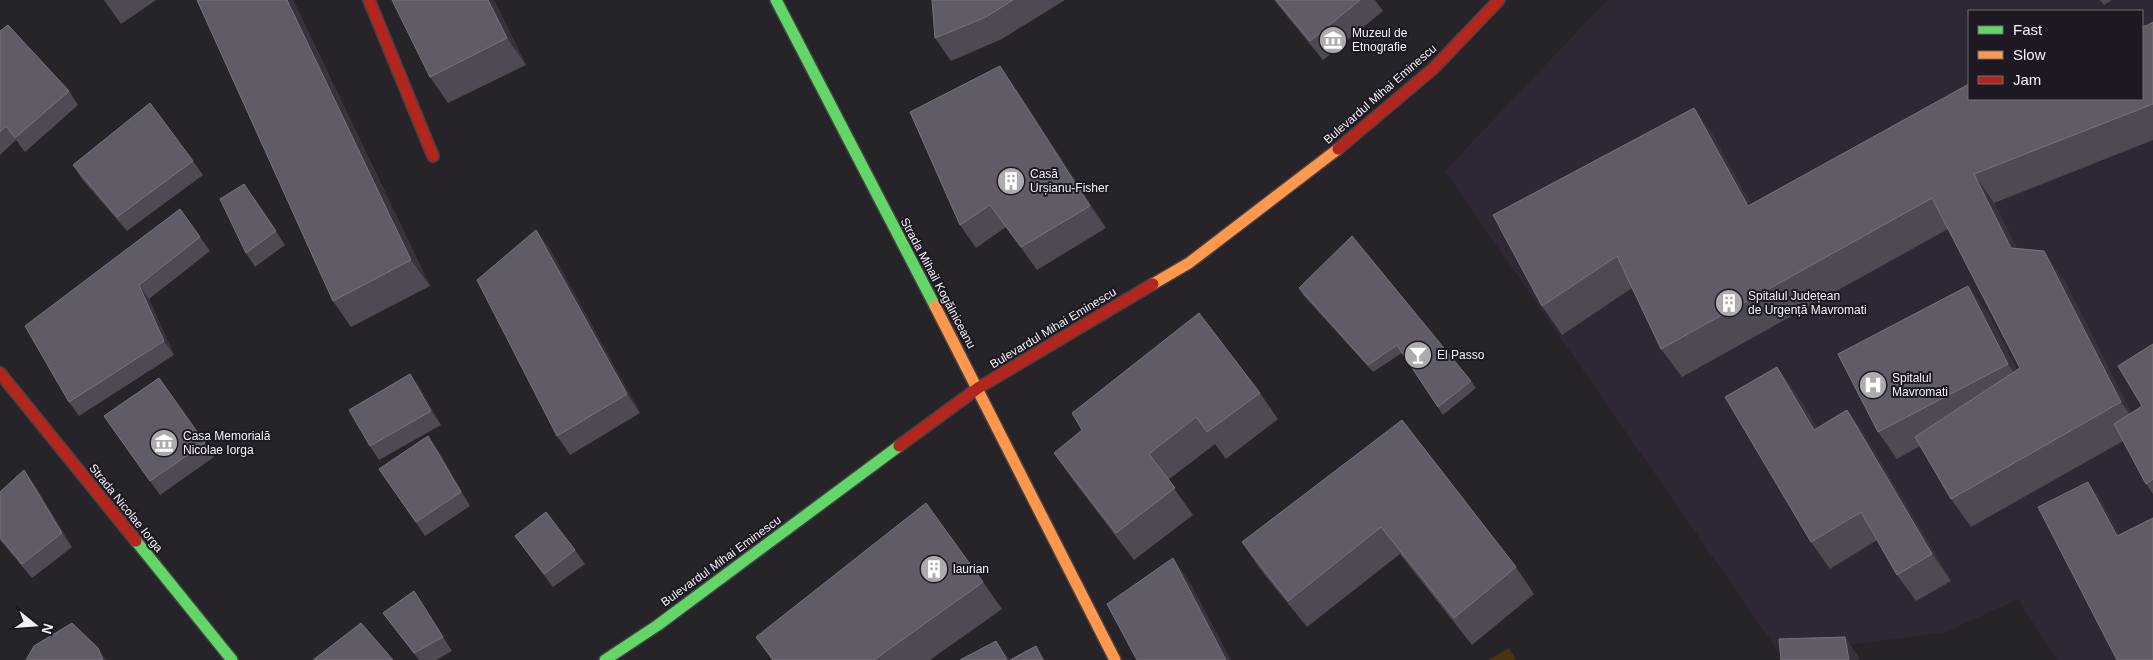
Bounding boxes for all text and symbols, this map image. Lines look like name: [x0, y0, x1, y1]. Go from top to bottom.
legend: [1968, 10, 2143, 100]
text: Fast: [2013, 21, 2043, 38]
museum icon: Muzeul de Etnografie: [1318, 25, 1348, 55]
place label: Muzeul de Etnografie: [1352, 26, 1408, 54]
street label: Bulevardul Mihai Eminescu: [1321, 41, 1439, 147]
text: Slow: [2013, 46, 2046, 63]
text: Jam: [2013, 71, 2041, 88]
building icon: Casă Urșianu-Fisher: [996, 166, 1026, 196]
place label: Casă Urșianu-Fisher: [1030, 167, 1109, 195]
street label: Strada Mihail Kogălniceanu: [898, 215, 978, 351]
street label: Bulevardul Mihai Eminescu: [987, 285, 1119, 371]
building icon: Spitalul Județean de Urgență Mavromati: [1714, 288, 1744, 318]
place label: Spitalul Județean de Urgență Mavromati: [1748, 289, 1867, 317]
bar icon: El Passo: [1403, 340, 1433, 370]
place label: El Passo: [1437, 348, 1485, 362]
hospital icon: Spitalul Mavromati: [1858, 370, 1888, 400]
place label: Spitalul Mavromati: [1892, 371, 1948, 399]
museum icon: Casa Memorială Nicolae Iorga: [149, 428, 179, 458]
place label: Casa Memorială Nicolae Iorga: [183, 429, 271, 457]
street label: Strada Nicolae Iorga: [86, 461, 166, 555]
street label: Bulevardul Mihai Eminescu: [658, 513, 784, 609]
building icon: laurian: [919, 554, 949, 584]
place label: laurian: [953, 562, 989, 576]
north arrow: [10, 600, 60, 650]
text: N: [38, 622, 57, 636]

